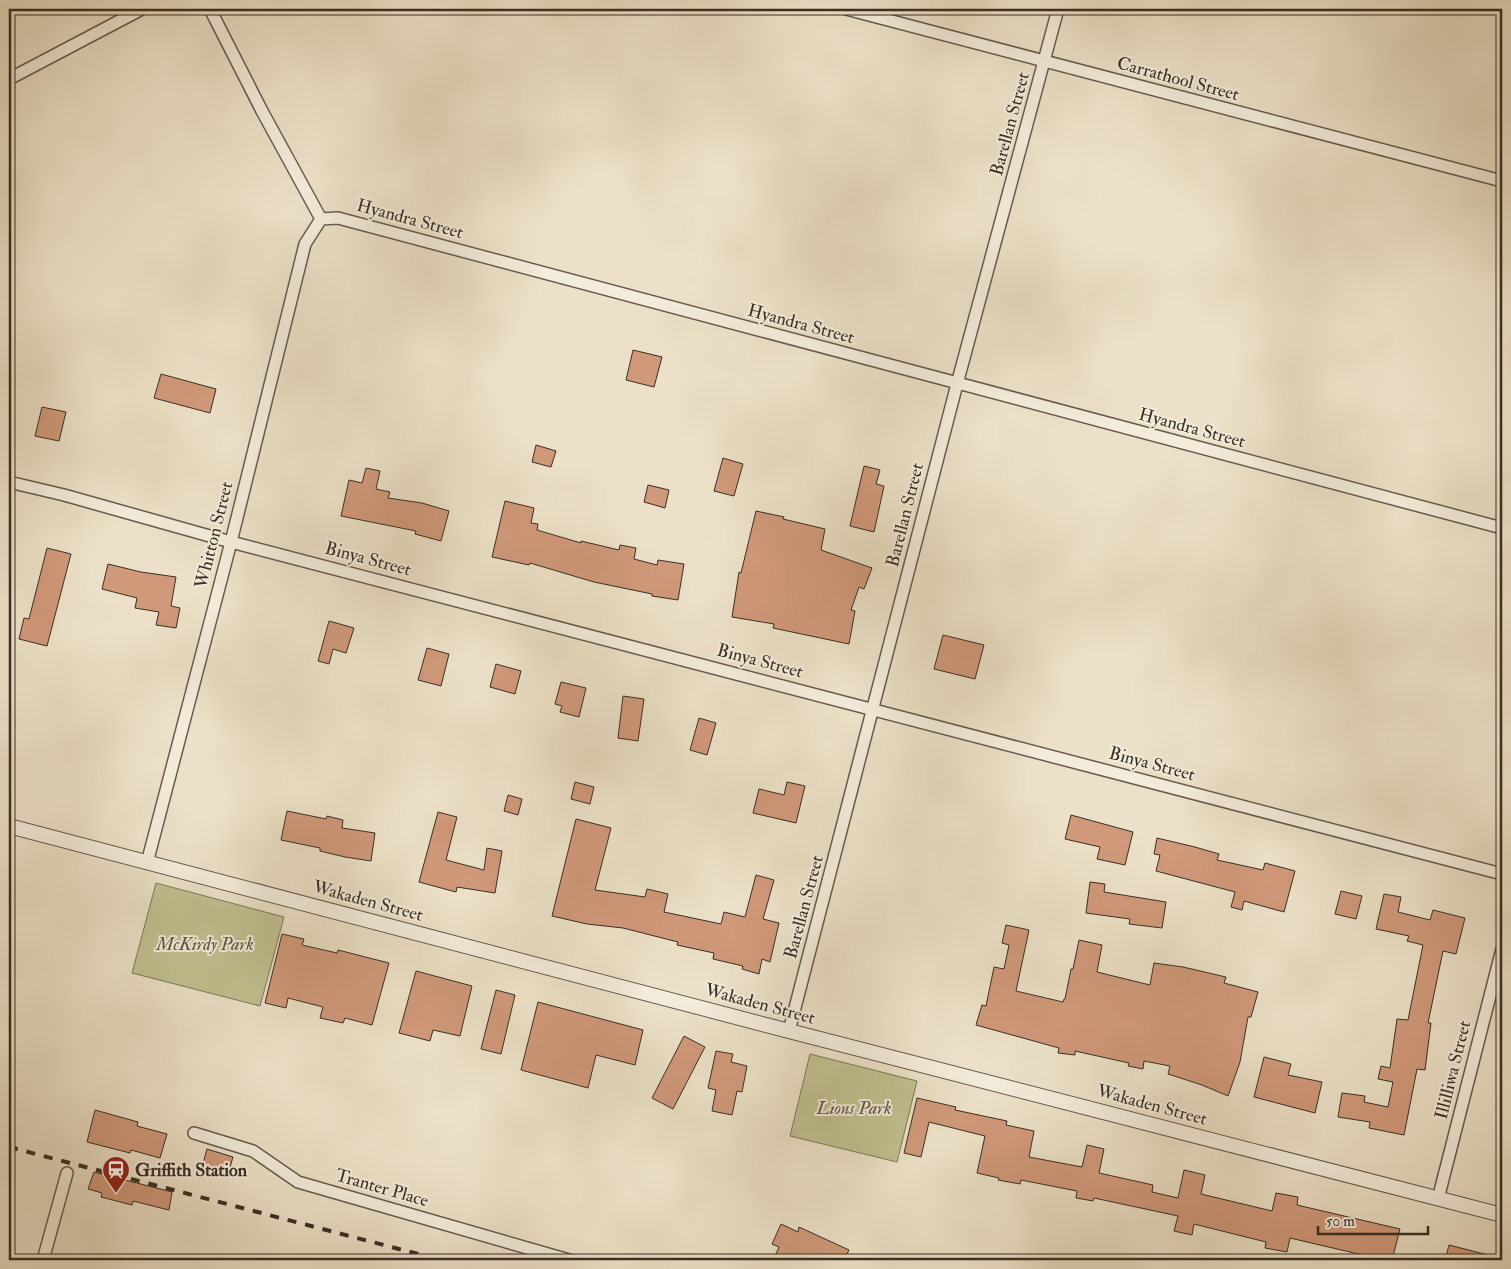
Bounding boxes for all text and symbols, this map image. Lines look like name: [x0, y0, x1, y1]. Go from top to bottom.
street label: Carrathool Street: [1114, 52, 1242, 106]
street label: Barellan Street: [985, 69, 1035, 178]
street label: Hyandra Street: [354, 194, 466, 244]
street label: Hyandra Street: [745, 299, 857, 349]
street label: Hyandra Street: [1136, 403, 1248, 453]
street label: Barellan Street: [881, 460, 929, 569]
street label: Whitton Street: [189, 479, 238, 592]
street label: Binya Street: [323, 537, 414, 582]
street label: Binya Street: [715, 639, 806, 684]
street label: Binya Street: [1107, 742, 1198, 787]
street label: Barellan Street: [779, 852, 829, 961]
street label: Wakaden Street: [310, 875, 426, 927]
park label: McKirdy Park: [155, 933, 254, 956]
street label: Wakaden Street: [702, 978, 818, 1030]
street label: Illilliwa Street: [1430, 1018, 1476, 1122]
street label: Wakaden Street: [1094, 1079, 1210, 1131]
park label: Lions Park: [816, 1097, 891, 1120]
station icon: Griffith Station: [101, 1155, 131, 1194]
place label: Griffith Station: [135, 1159, 248, 1182]
street label: Tranter Place: [333, 1164, 432, 1212]
scale bar: [1318, 1204, 1428, 1236]
text: 50 m: [1326, 1212, 1355, 1231]

